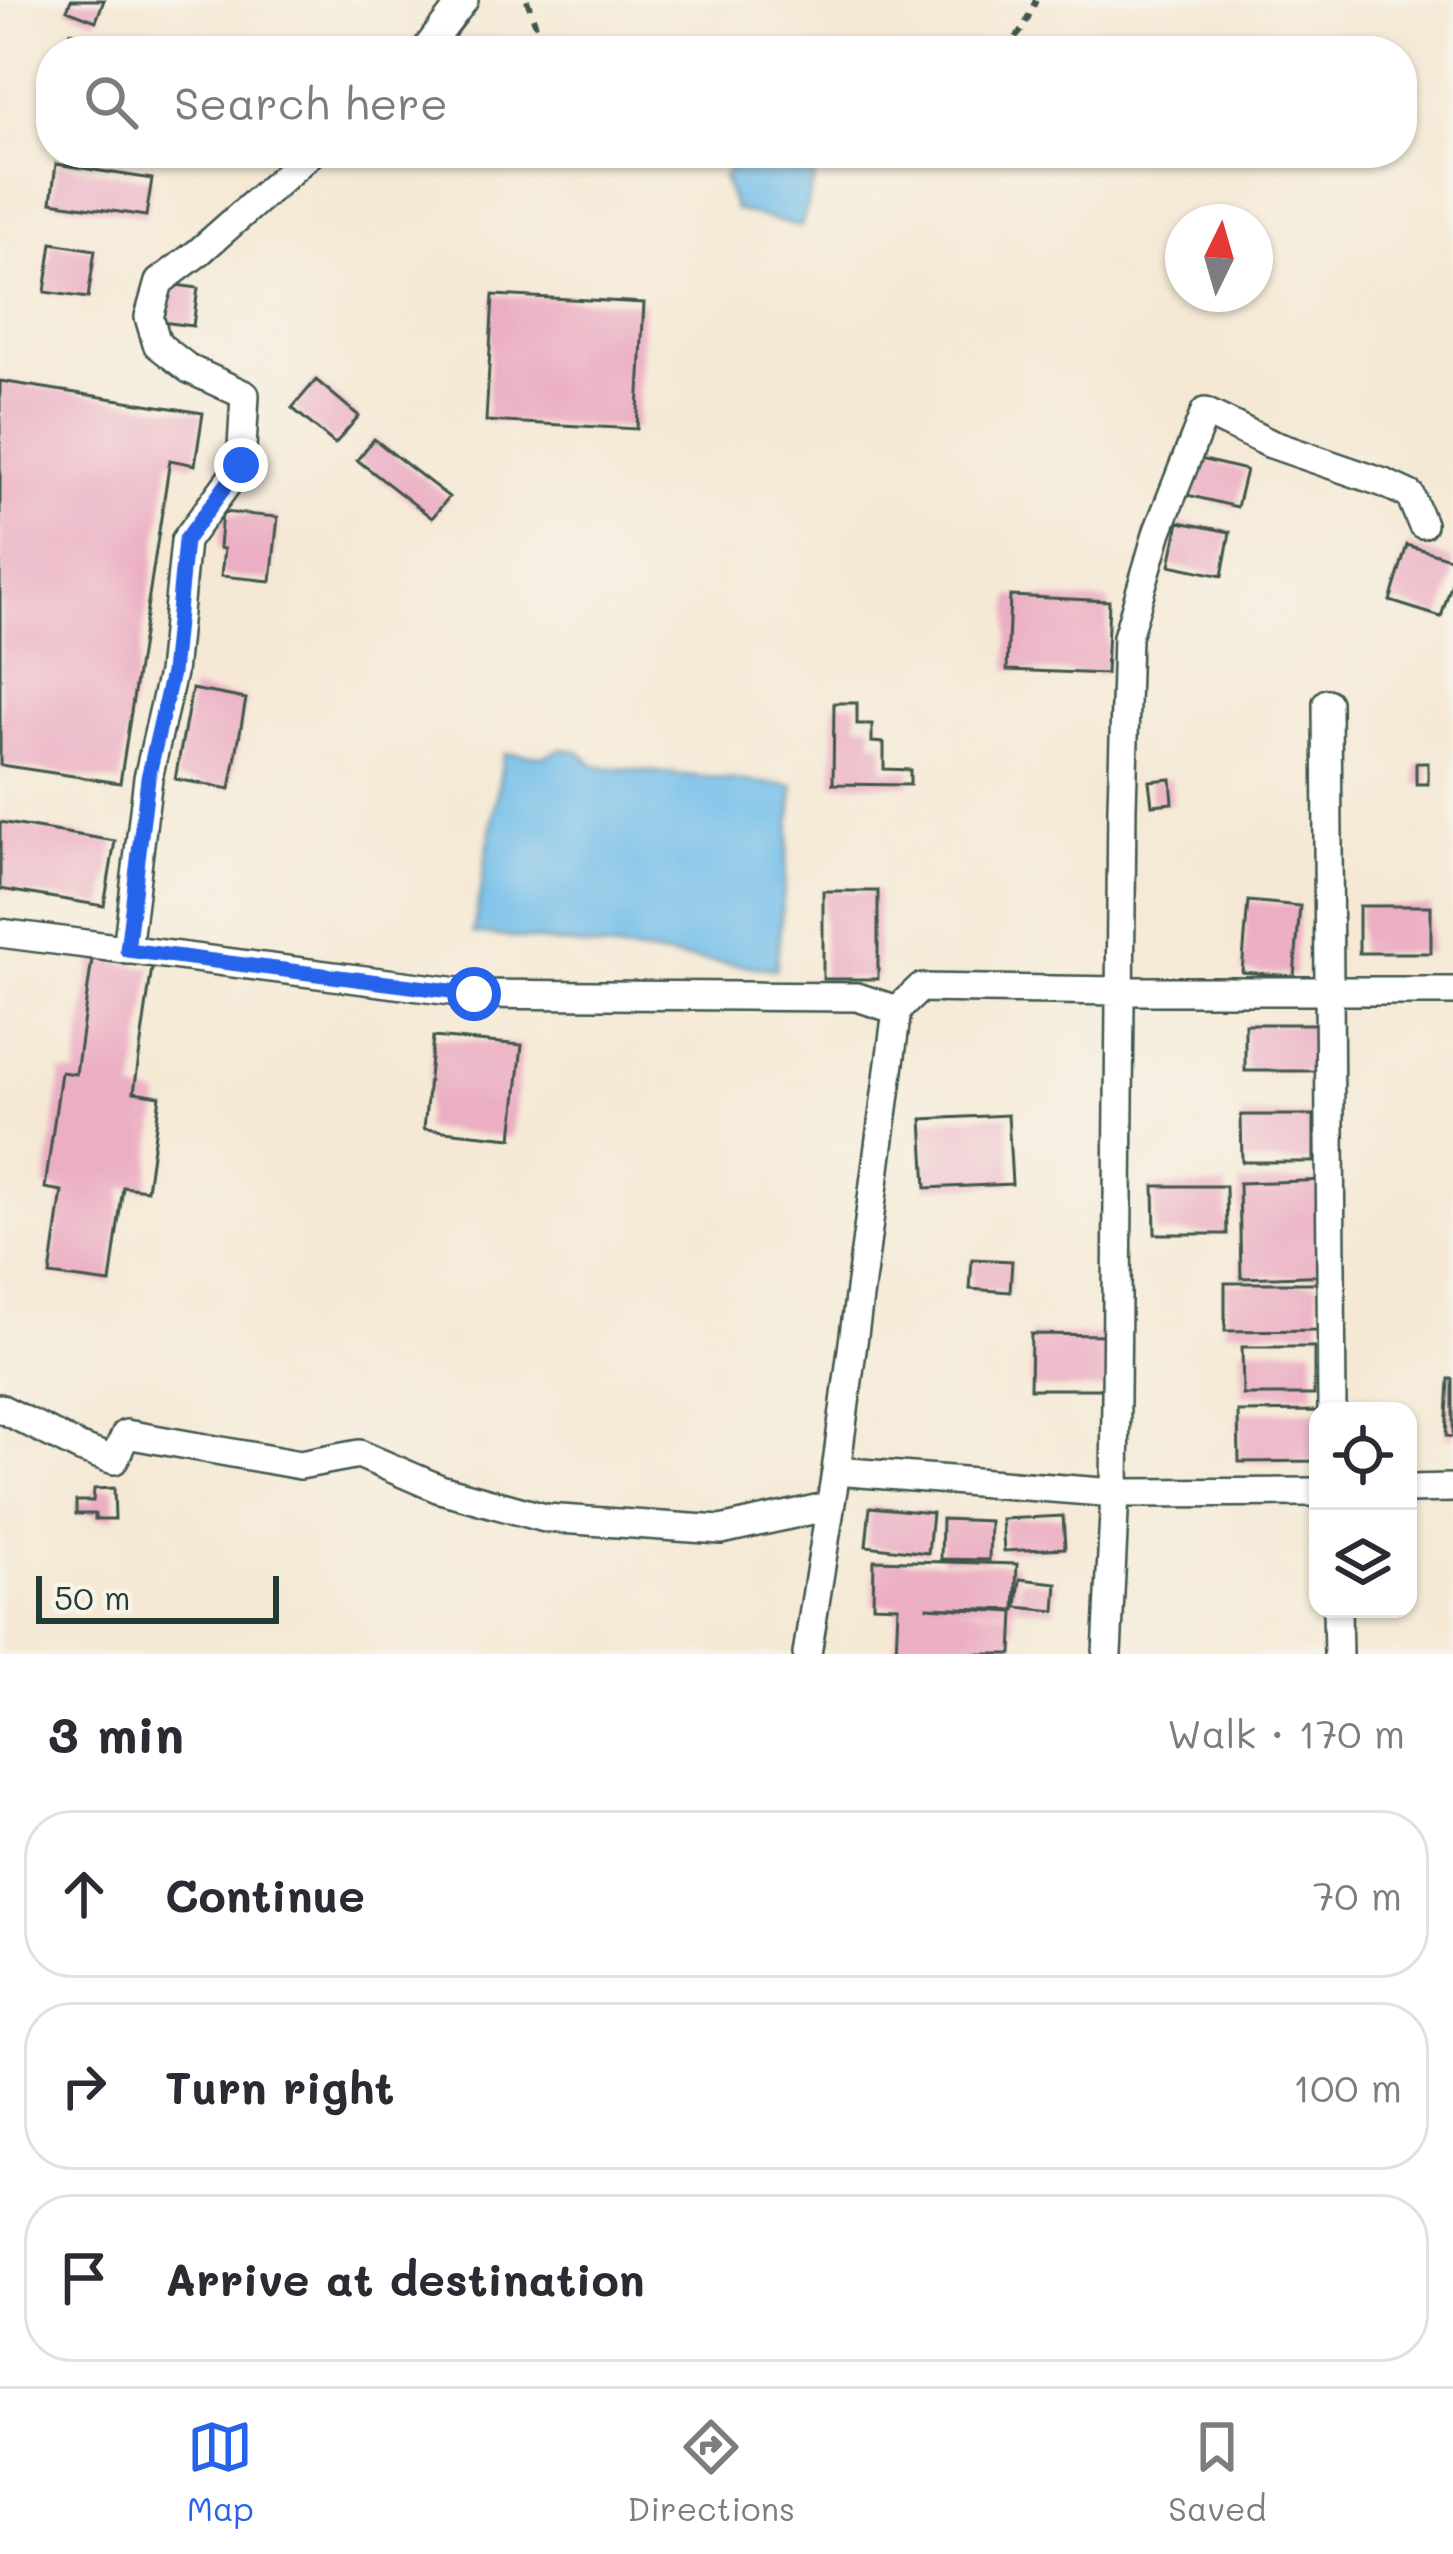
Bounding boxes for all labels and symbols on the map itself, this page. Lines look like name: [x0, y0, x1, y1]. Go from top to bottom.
north arrow: [1165, 204, 1273, 312]
route end: [214, 438, 268, 492]
route start: [447, 967, 501, 1021]
scale bar: [36, 1570, 279, 1623]

